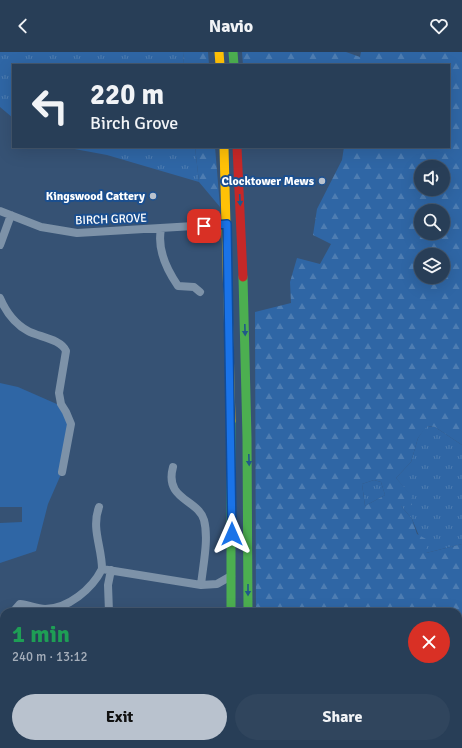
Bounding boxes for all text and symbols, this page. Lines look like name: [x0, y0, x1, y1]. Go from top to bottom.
icon: back: [12, 15, 34, 37]
text: Navio: [209, 15, 253, 37]
icon: heart: [428, 15, 450, 37]
text: 220 m: [90, 78, 164, 112]
icon: left: [24, 80, 76, 132]
text: Birch Grove: [90, 112, 178, 134]
map controls: [414, 160, 450, 284]
button: sound: [414, 160, 450, 196]
place label: Clocktower Mews: [222, 174, 315, 189]
marker: Clocktower Mews: [317, 176, 327, 186]
place label: Kingswood Cattery: [46, 189, 145, 204]
marker: Kingswood Cattery: [148, 191, 158, 201]
one-way arrow: [237, 194, 244, 206]
button: search: [414, 204, 450, 240]
pin: [187, 209, 221, 243]
street label: BIRCH GROVE: [75, 211, 147, 228]
icon: arrive: [193, 215, 215, 237]
button: layers: [414, 248, 450, 284]
one-way arrow: [242, 324, 249, 336]
one-way arrow: [246, 454, 252, 467]
position arrow: [211, 513, 253, 555]
one-way arrow: [245, 584, 251, 597]
text: 1 min: [12, 619, 70, 649]
button: close: [408, 621, 450, 663]
text: 240 m · 13:12: [12, 649, 88, 665]
button: Exit: [12, 694, 227, 740]
button: Share: [235, 694, 450, 740]

